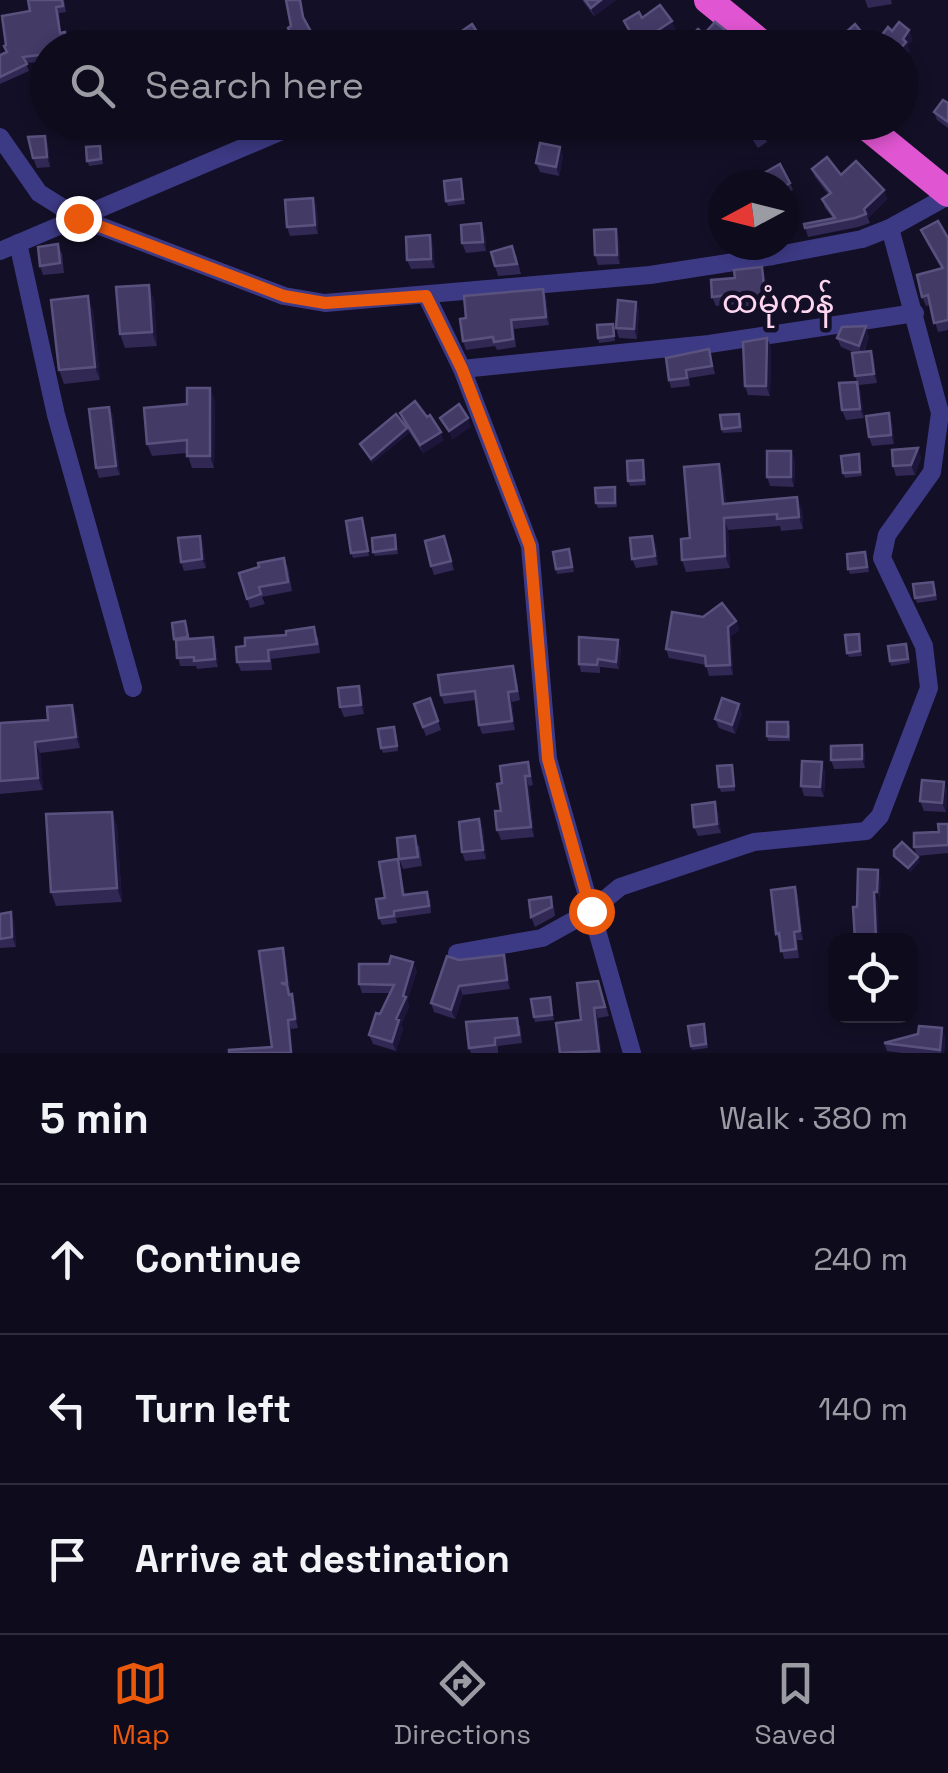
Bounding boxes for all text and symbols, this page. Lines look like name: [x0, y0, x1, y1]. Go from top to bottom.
search box: [30, 30, 918, 140]
icon: search: [65, 58, 120, 113]
text: Search here: [145, 61, 364, 109]
north arrow: [708, 170, 798, 260]
route end: [56, 196, 102, 242]
district label: ထမုံကန်: [722, 279, 834, 328]
route start: [569, 889, 615, 935]
map controls: [828, 933, 918, 1023]
button: locate: [828, 933, 918, 1023]
text: 5 min: [40, 1092, 149, 1145]
text: Walk · 380 m: [719, 1098, 908, 1138]
icon: ahead: [40, 1232, 95, 1287]
text: Continue: [135, 1235, 301, 1283]
text: 240 m: [813, 1239, 908, 1279]
icon: left: [40, 1382, 95, 1437]
text: Turn left: [135, 1385, 291, 1433]
text: 140 m: [818, 1389, 908, 1429]
icon: arrive: [40, 1532, 95, 1587]
text: Arrive at destination: [135, 1535, 510, 1583]
tab: Map: [112, 1656, 170, 1752]
tab: Directions: [394, 1656, 531, 1752]
tab: Saved: [755, 1656, 836, 1752]

